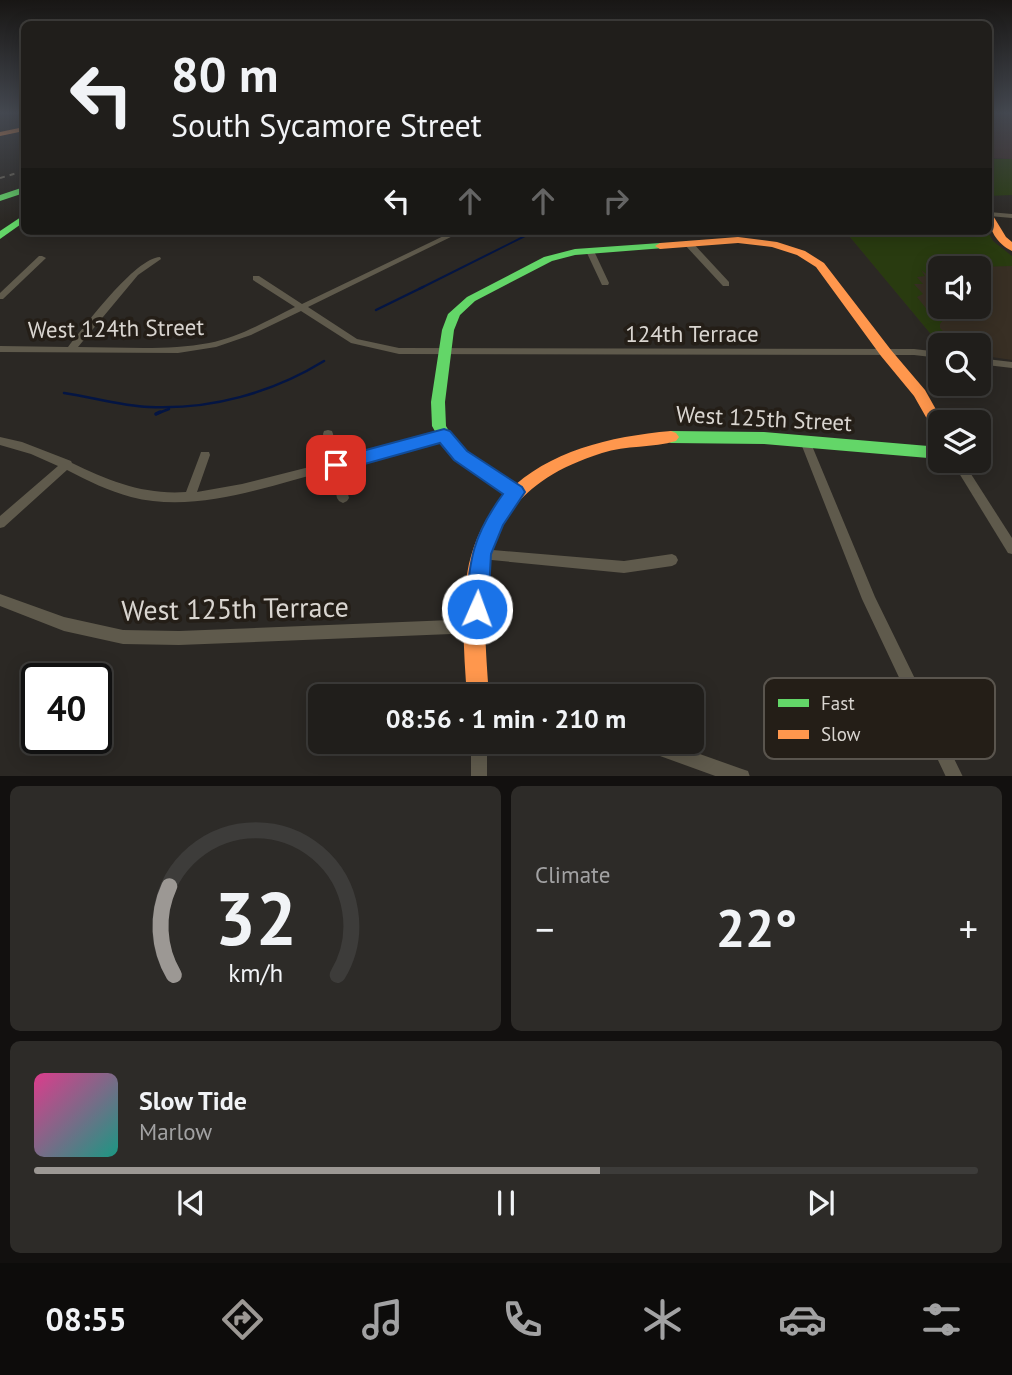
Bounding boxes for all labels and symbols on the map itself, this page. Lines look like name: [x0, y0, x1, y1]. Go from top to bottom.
street label: West 124th Street: [28, 312, 205, 344]
street label: 124th Terrace: [625, 319, 759, 348]
street label: West 125th Street: [675, 399, 853, 437]
pin: [306, 435, 366, 495]
position arrow: [440, 572, 514, 646]
street label: West 125th Terrace: [121, 588, 349, 628]
speed limit sign: 40: [21, 663, 112, 754]
legend: [764, 678, 995, 759]
text: Fast: [821, 691, 855, 715]
text: Slow: [821, 722, 861, 746]

